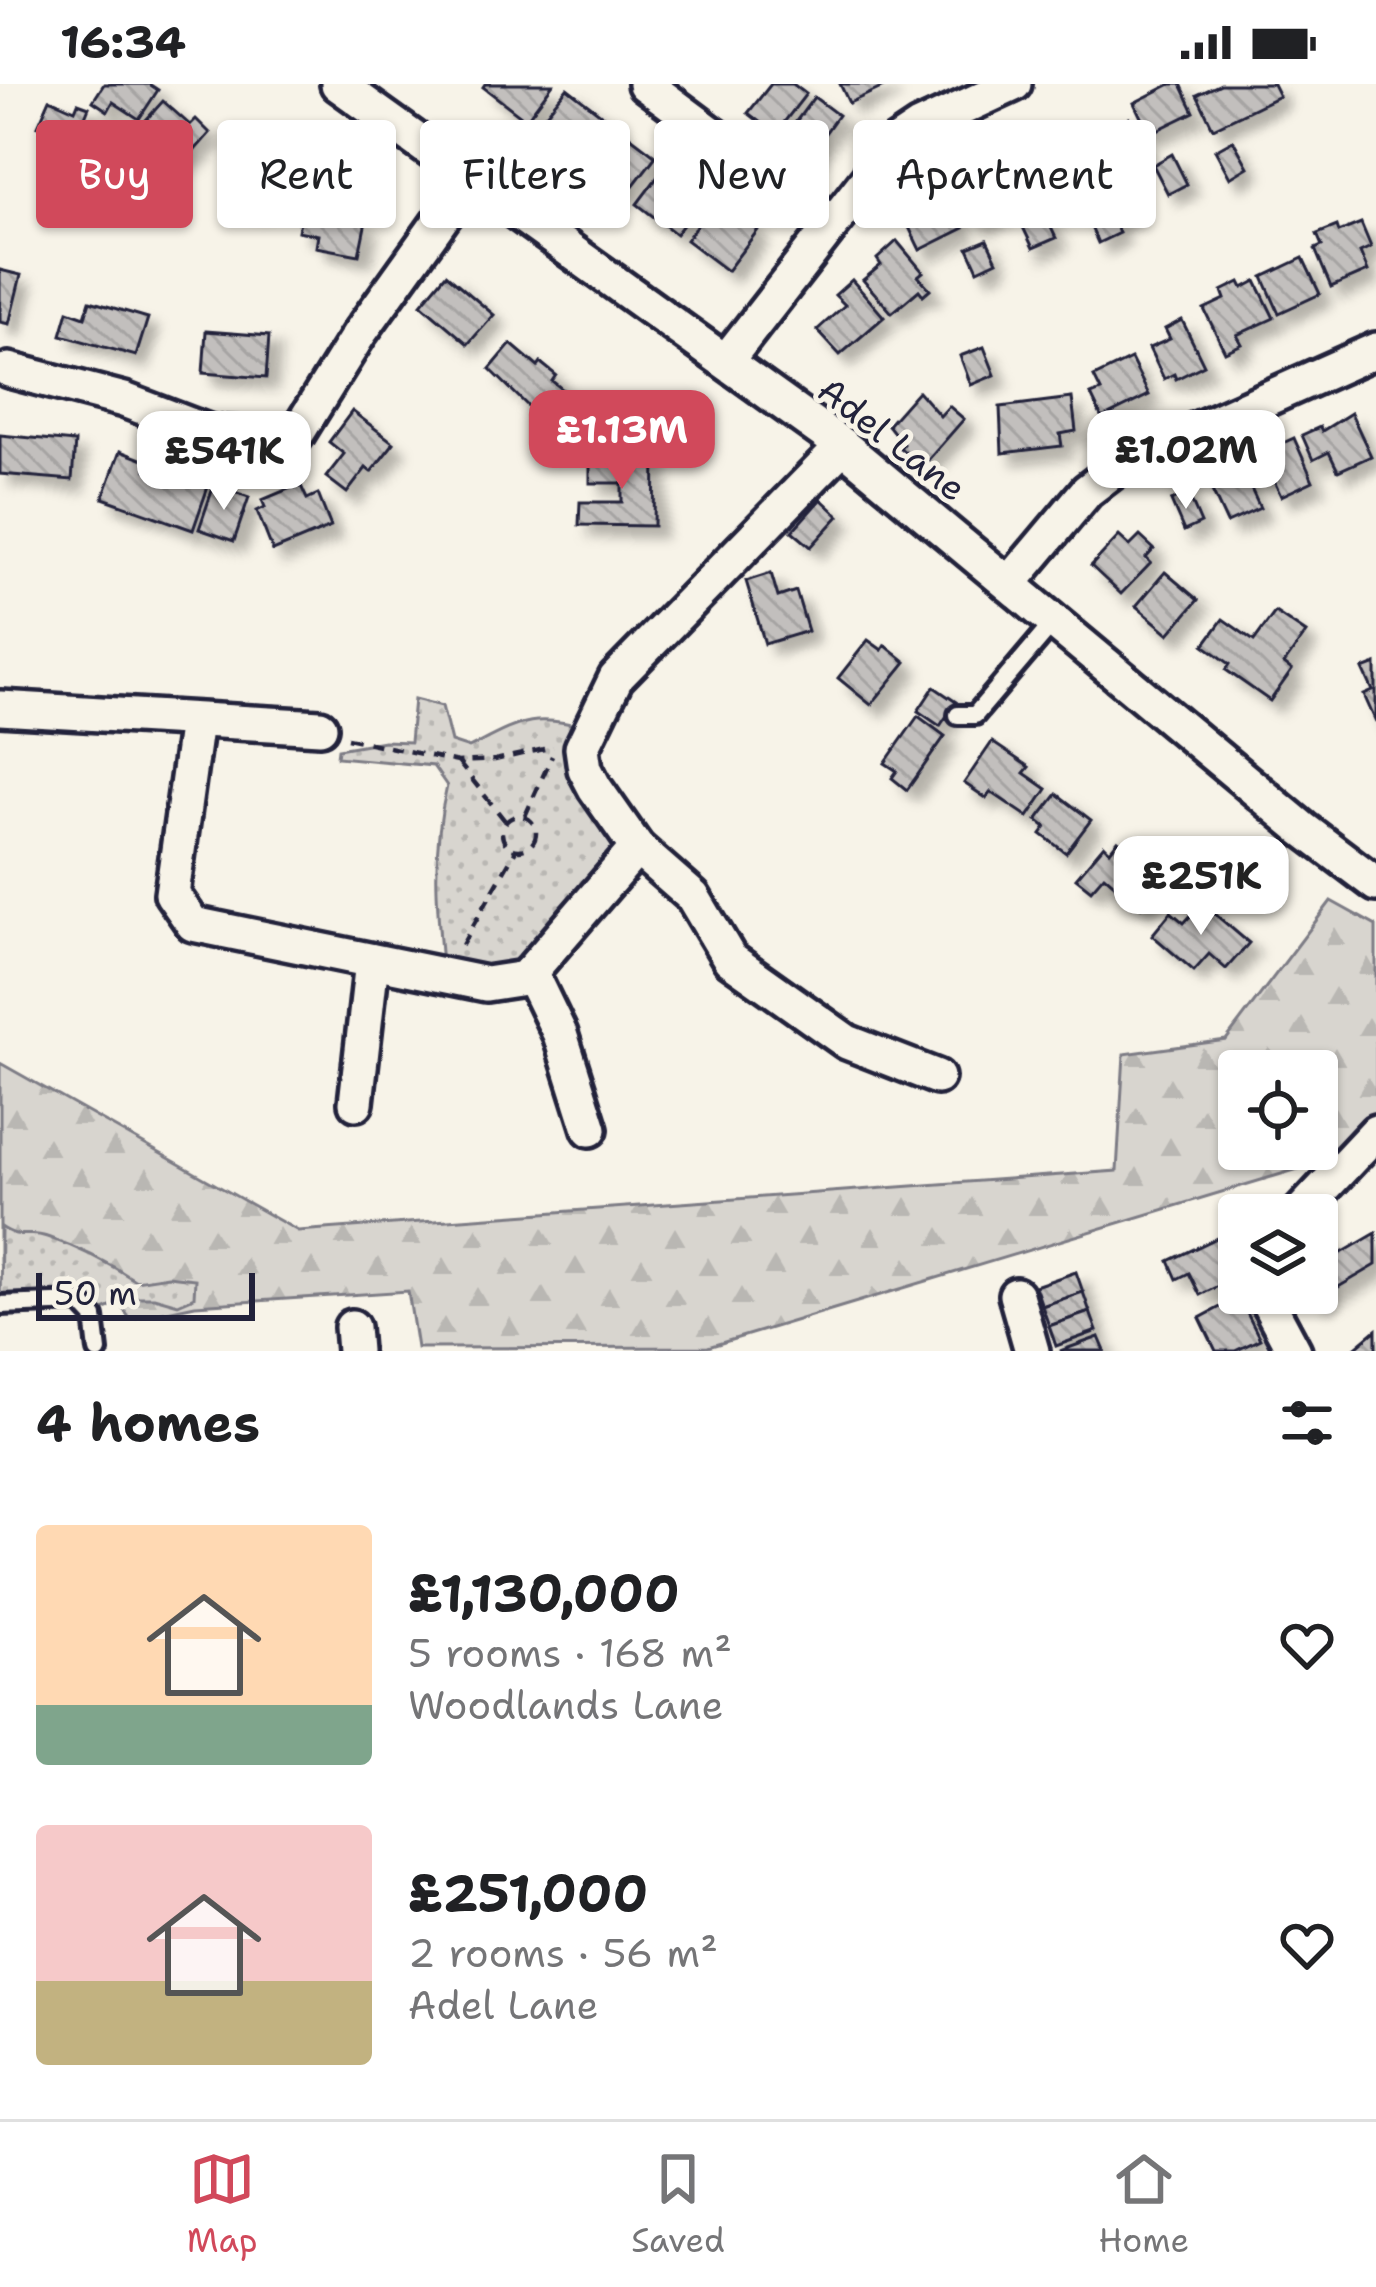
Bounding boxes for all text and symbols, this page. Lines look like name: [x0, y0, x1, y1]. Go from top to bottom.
text: 16:34: [60, 12, 186, 72]
chip: Buy: [36, 120, 193, 228]
chip: Rent: [217, 120, 396, 228]
chip: Filters: [420, 120, 630, 228]
chip: New: [654, 120, 829, 228]
chip: Apartment: [853, 120, 1156, 228]
street label: Adel Lane: [808, 366, 976, 512]
pin: £1.13M: [524, 390, 720, 492]
text: £1.13M: [556, 403, 688, 455]
pin: £1.02M: [1088, 410, 1284, 512]
pin: £541K: [140, 411, 308, 513]
text: £1.02M: [1114, 423, 1258, 475]
text: £541K: [164, 424, 284, 476]
pin: £251K: [1117, 836, 1285, 938]
text: £251K: [1141, 849, 1261, 901]
map controls: [1218, 1050, 1338, 1314]
button: locate: [1218, 1050, 1338, 1170]
button: layers: [1218, 1194, 1338, 1314]
scale bar: [36, 1267, 255, 1320]
text: 50 m: [54, 1271, 137, 1316]
text: 4 homes: [36, 1389, 260, 1457]
icon: filters: [1274, 1390, 1340, 1456]
text: £1,130,000: [408, 1559, 680, 1627]
icon: home: [132, 1573, 276, 1717]
icon: heart: [1274, 1612, 1340, 1678]
text: 5 rooms · 168 m²: [408, 1627, 732, 1679]
text: Woodlands Lane: [408, 1679, 723, 1731]
text: £251,000: [408, 1859, 648, 1927]
icon: home: [132, 1873, 276, 2017]
icon: heart: [1274, 1912, 1340, 1978]
text: 2 rooms · 56 m²: [408, 1927, 718, 1979]
text: Adel Lane: [408, 1979, 599, 2031]
tab: Map: [187, 2146, 258, 2263]
tab: Saved: [631, 2146, 725, 2263]
tab: Home: [1098, 2146, 1189, 2263]

